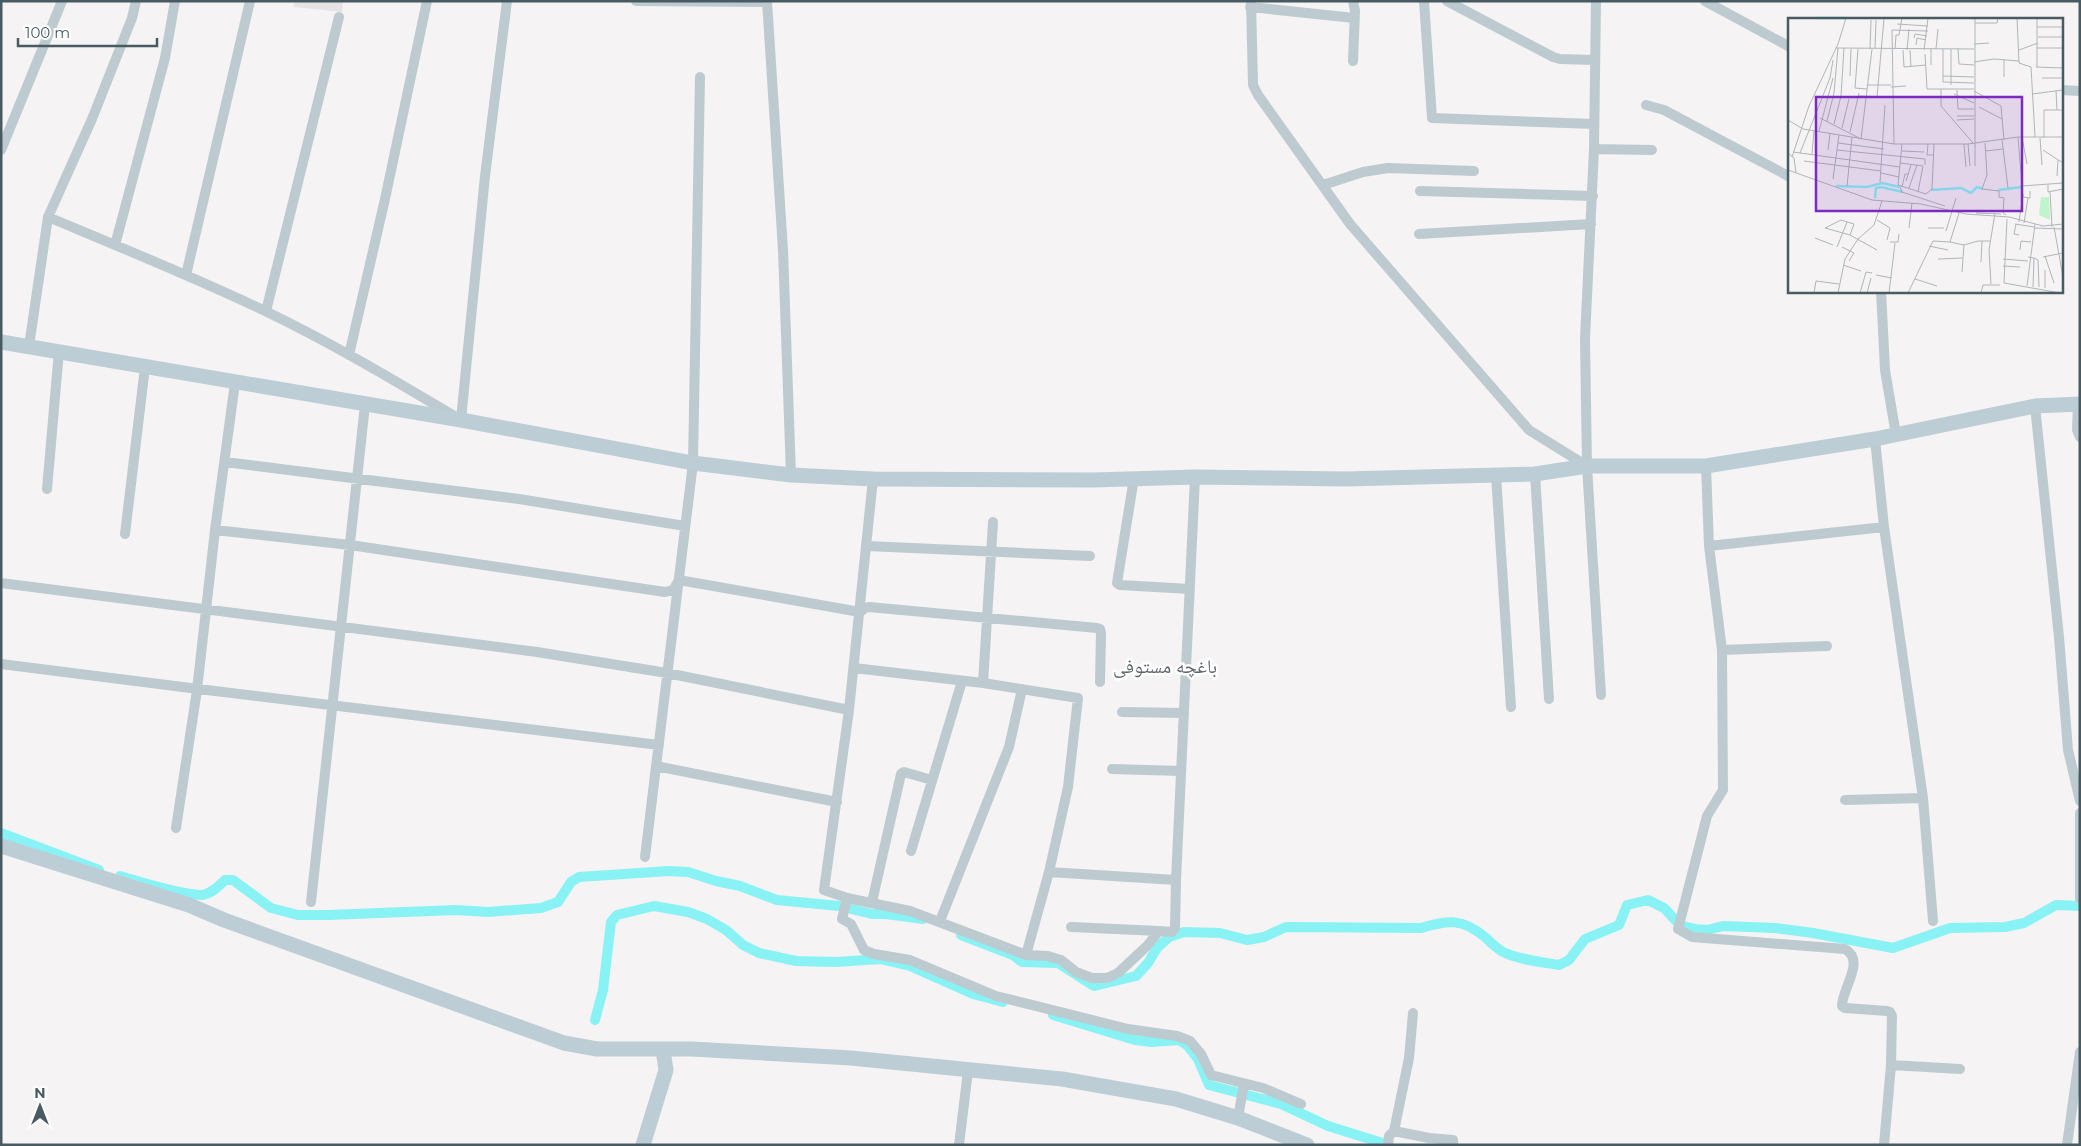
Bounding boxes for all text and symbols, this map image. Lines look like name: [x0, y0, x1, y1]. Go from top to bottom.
scale bar: [18, 15, 156, 47]
inset map: [1788, 18, 2064, 292]
text: 100 m: [25, 23, 70, 42]
district label: باغچه مستوفی: [1113, 655, 1217, 678]
north arrow: [15, 1081, 65, 1131]
text: N: [34, 1084, 46, 1102]

